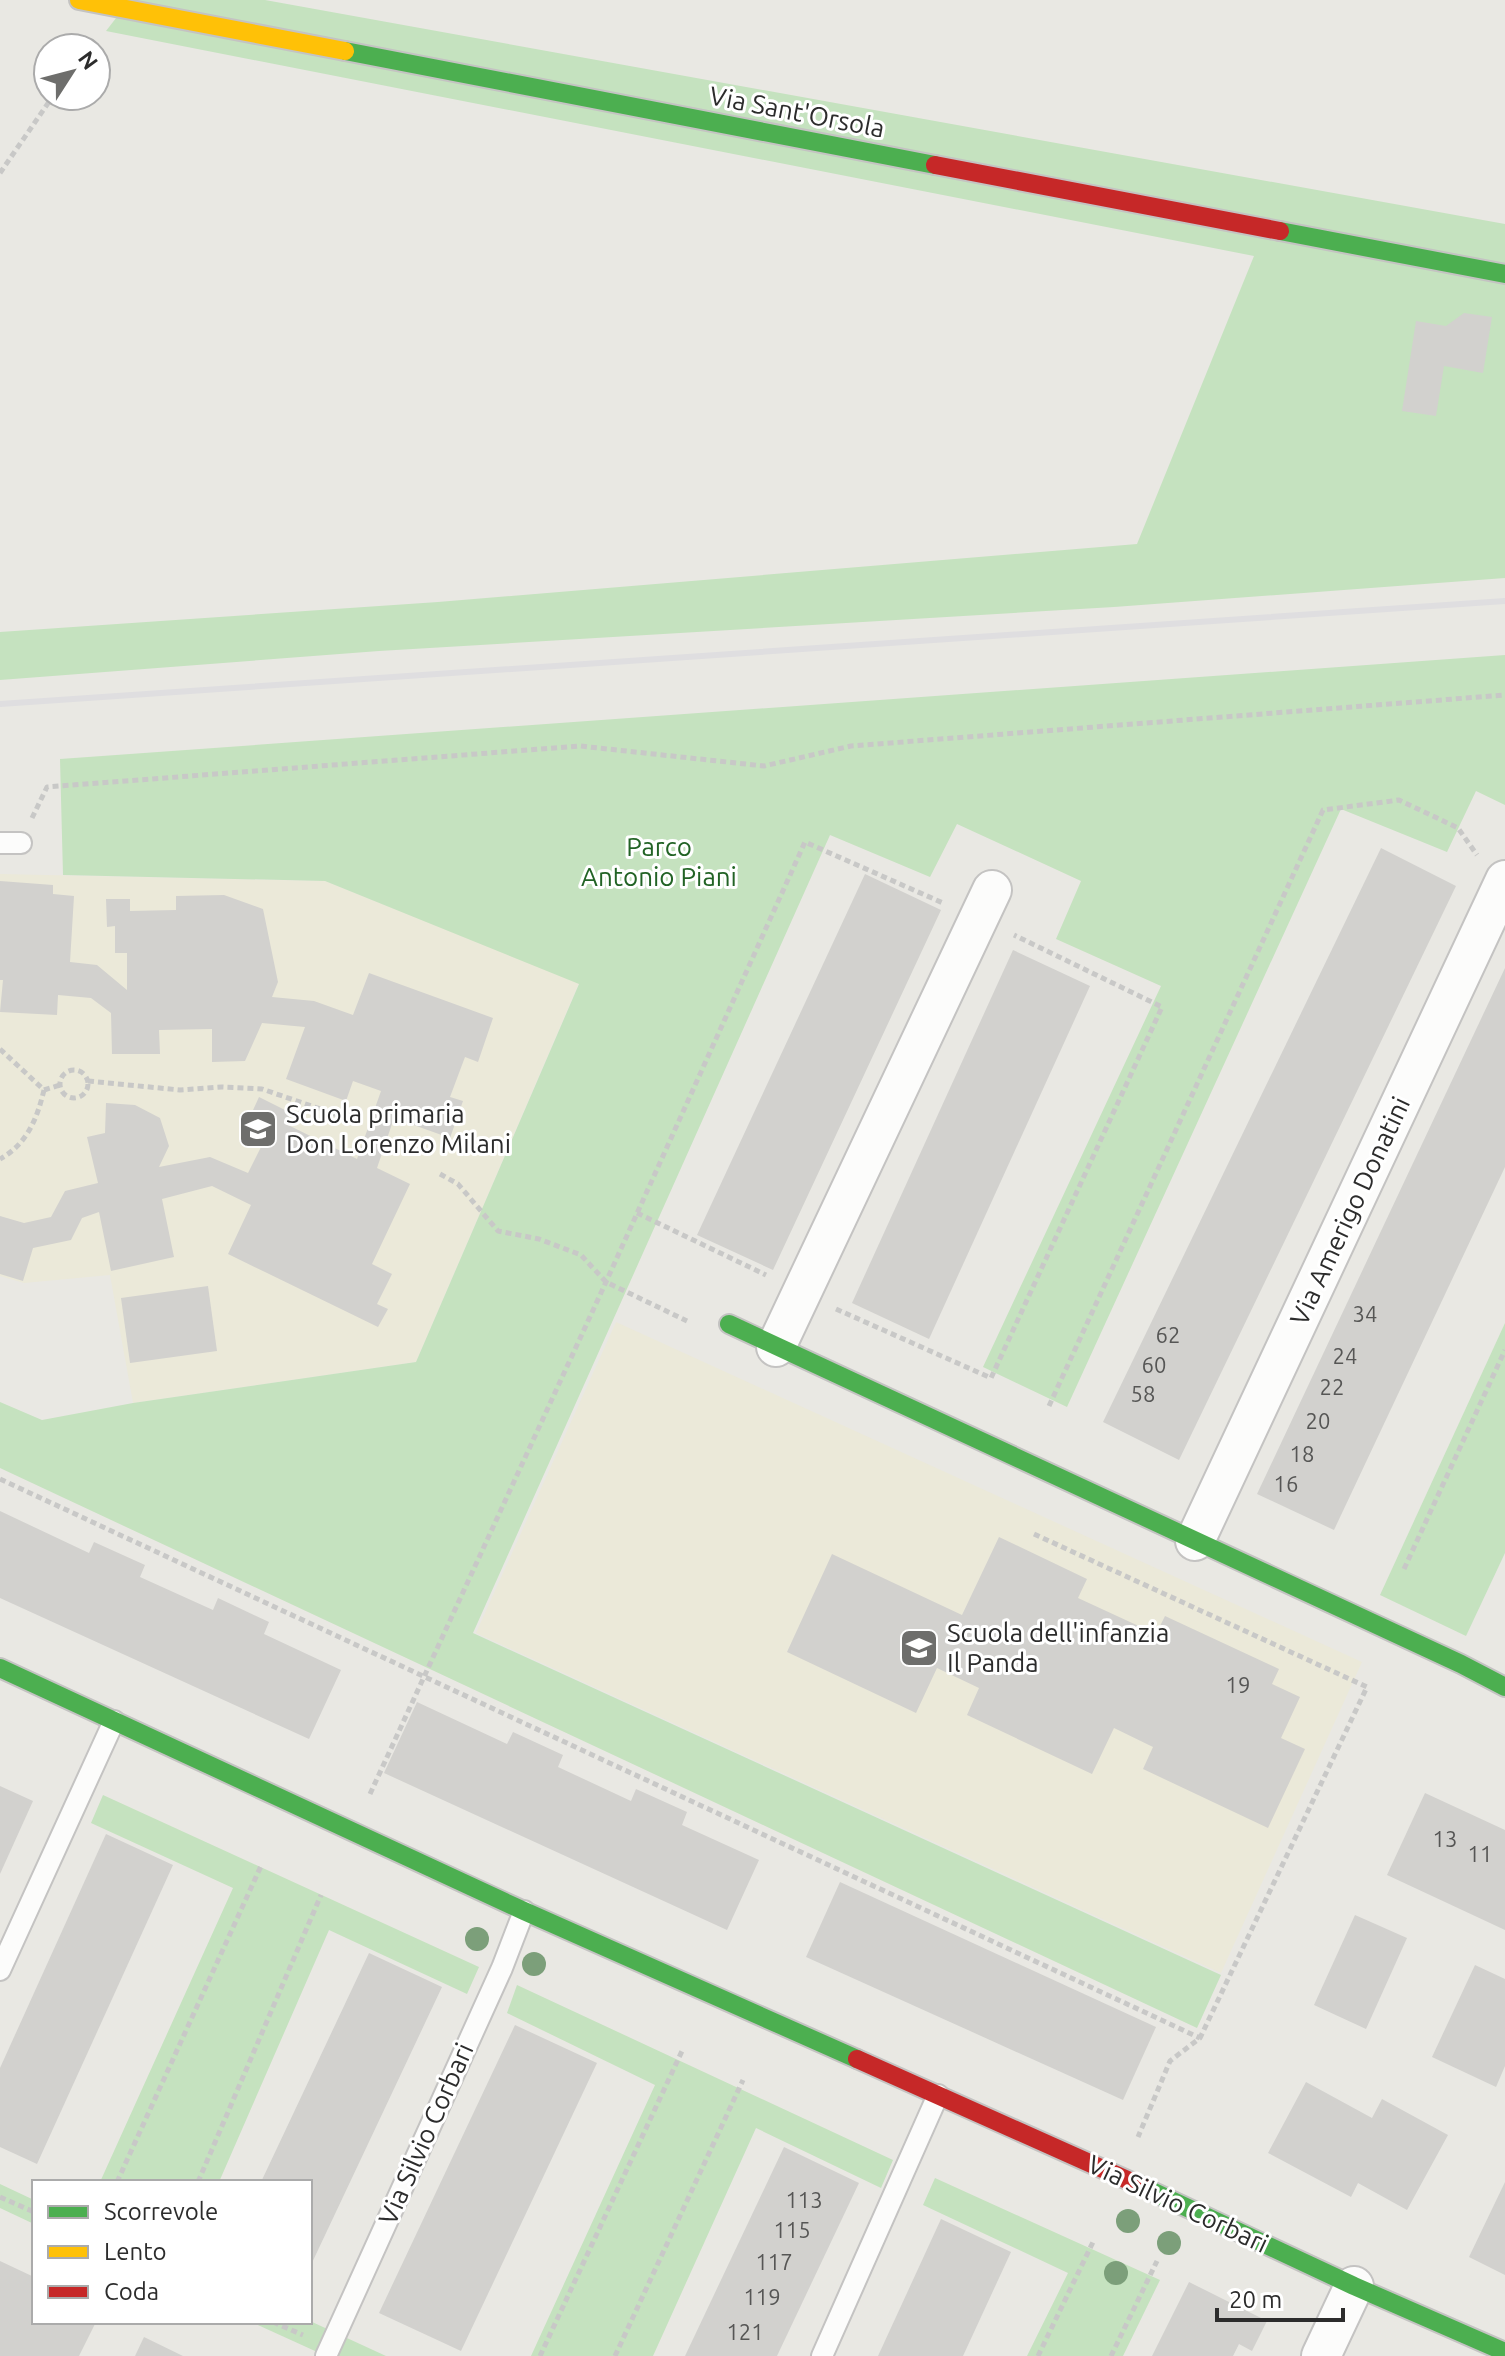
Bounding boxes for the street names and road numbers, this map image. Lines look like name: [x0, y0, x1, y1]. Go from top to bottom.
street label: Via Sant'Orsola: [707, 80, 887, 143]
street label: Via Amerigo Donatini: [1284, 1092, 1415, 1329]
street label: Via Silvio Corbari: [373, 2039, 479, 2229]
street label: Via Silvio Corbari: [1083, 2149, 1273, 2258]

